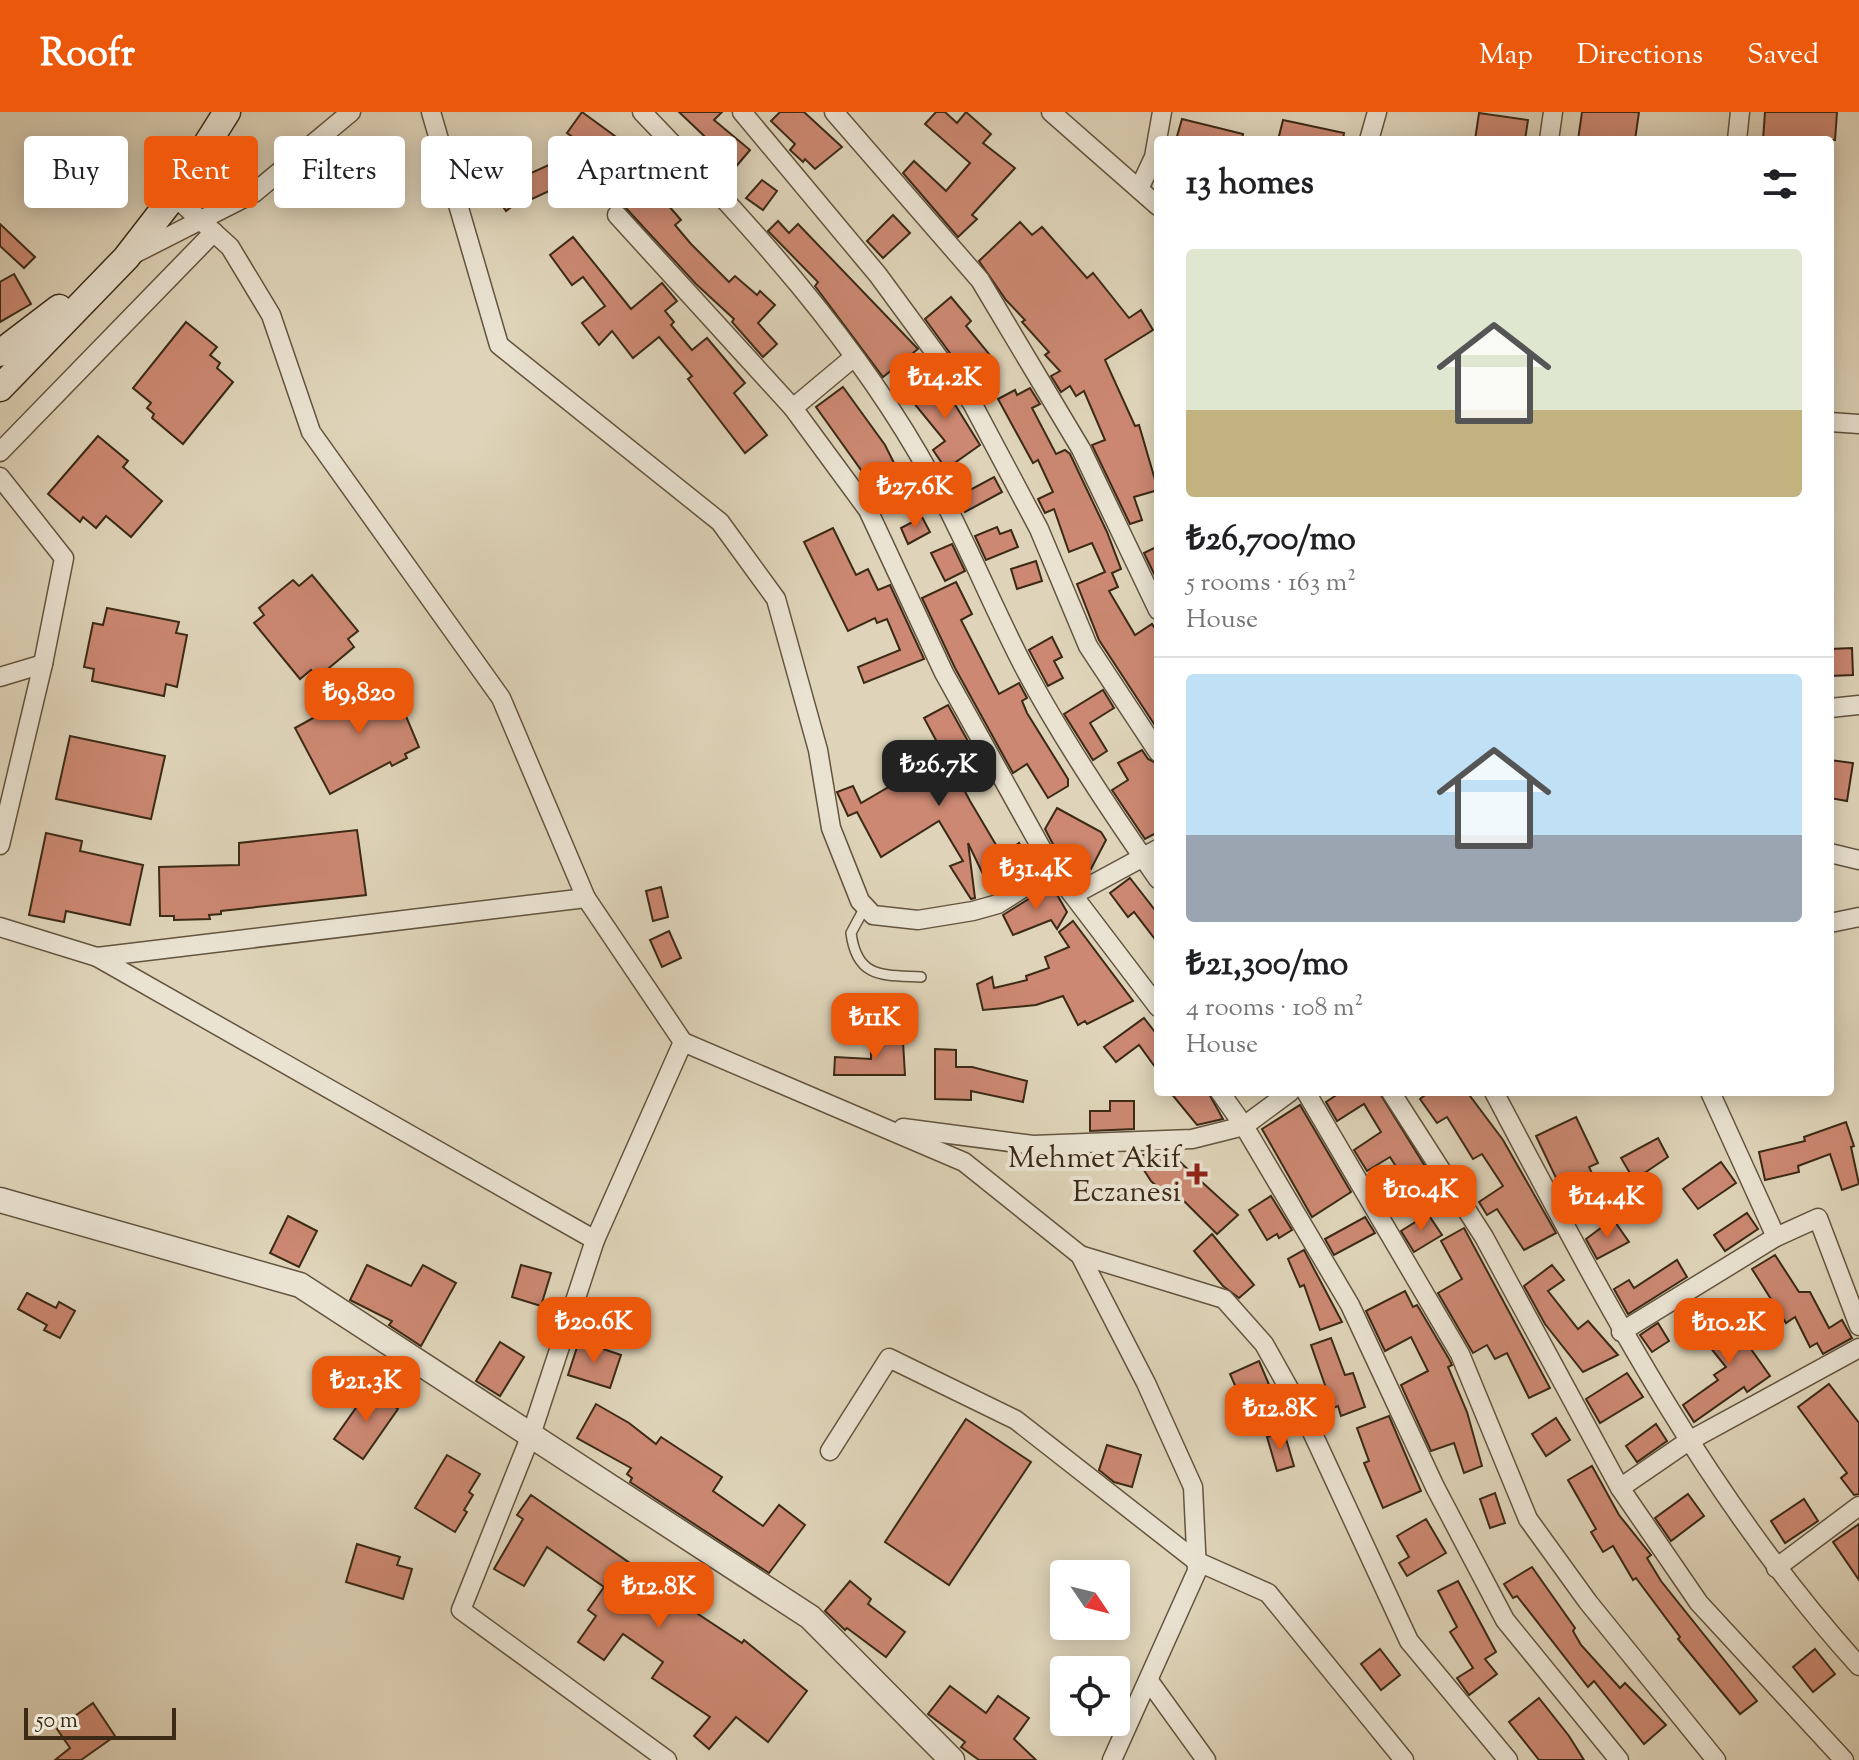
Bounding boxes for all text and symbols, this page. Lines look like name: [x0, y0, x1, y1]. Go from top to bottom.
text: Roofr: [40, 29, 135, 83]
text: Map: [1479, 36, 1533, 76]
text: Directions: [1577, 36, 1703, 76]
text: Saved: [1747, 36, 1819, 76]
chip: Buy: [24, 136, 128, 208]
chip: Rent: [144, 136, 258, 208]
chip: Filters: [274, 136, 405, 208]
chip: New: [421, 136, 532, 208]
chip: Apartment: [548, 136, 737, 208]
text: 13 homes: [1186, 160, 1314, 209]
icon: filters: [1758, 162, 1802, 206]
icon: home: [1422, 301, 1566, 445]
pin: ₺14.2K: [880, 353, 1010, 421]
text: ₺14.2K: [908, 360, 982, 397]
pin: ₺27.6K: [850, 462, 980, 530]
text: ₺27.6K: [877, 469, 953, 506]
text: ₺26,700/mo: [1186, 516, 1356, 565]
text: 5 rooms · 163 m²: [1186, 565, 1356, 602]
text: House: [1186, 602, 1258, 639]
pin: ₺9,820: [294, 668, 424, 736]
text: ₺9,820: [323, 675, 395, 712]
icon: home: [1422, 726, 1566, 870]
pin: ₺26.7K: [874, 740, 1004, 808]
text: ₺26.7K: [900, 747, 978, 784]
pin: ₺31.4K: [971, 844, 1101, 912]
text: ₺31.4K: [1000, 851, 1072, 888]
text: ₺21,300/mo: [1186, 941, 1348, 990]
text: 4 rooms · 108 m²: [1186, 990, 1363, 1027]
pin: ₺11K: [828, 993, 922, 1061]
text: ₺11K: [849, 1000, 901, 1037]
text: House: [1186, 1027, 1258, 1064]
place label: Mehmet Akif Eczanesi: [1008, 1138, 1183, 1215]
marker: Mehmet Akif Eczanesi: [1188, 1165, 1206, 1183]
pin: ₺10.4K: [1356, 1165, 1486, 1233]
text: ₺10.4K: [1384, 1172, 1458, 1209]
pin: ₺14.4K: [1542, 1172, 1672, 1240]
text: ₺14.4K: [1569, 1179, 1645, 1216]
pin: ₺20.6K: [529, 1297, 659, 1365]
pin: ₺10.2K: [1664, 1298, 1794, 1366]
text: ₺20.6K: [555, 1304, 633, 1341]
text: ₺10.2K: [1692, 1305, 1766, 1342]
pin: ₺21.3K: [301, 1356, 431, 1424]
text: ₺21.3K: [330, 1363, 402, 1400]
pin: ₺12.8K: [1215, 1384, 1345, 1452]
text: ₺12.8K: [1243, 1391, 1317, 1428]
north arrow: [1050, 1560, 1130, 1640]
map controls: [1050, 1560, 1130, 1736]
pin: ₺12.8K: [594, 1562, 724, 1630]
text: ₺12.8K: [622, 1569, 696, 1606]
button: locate: [1050, 1656, 1130, 1736]
scale bar: [24, 1704, 176, 1740]
text: 50 m: [36, 1706, 78, 1738]

